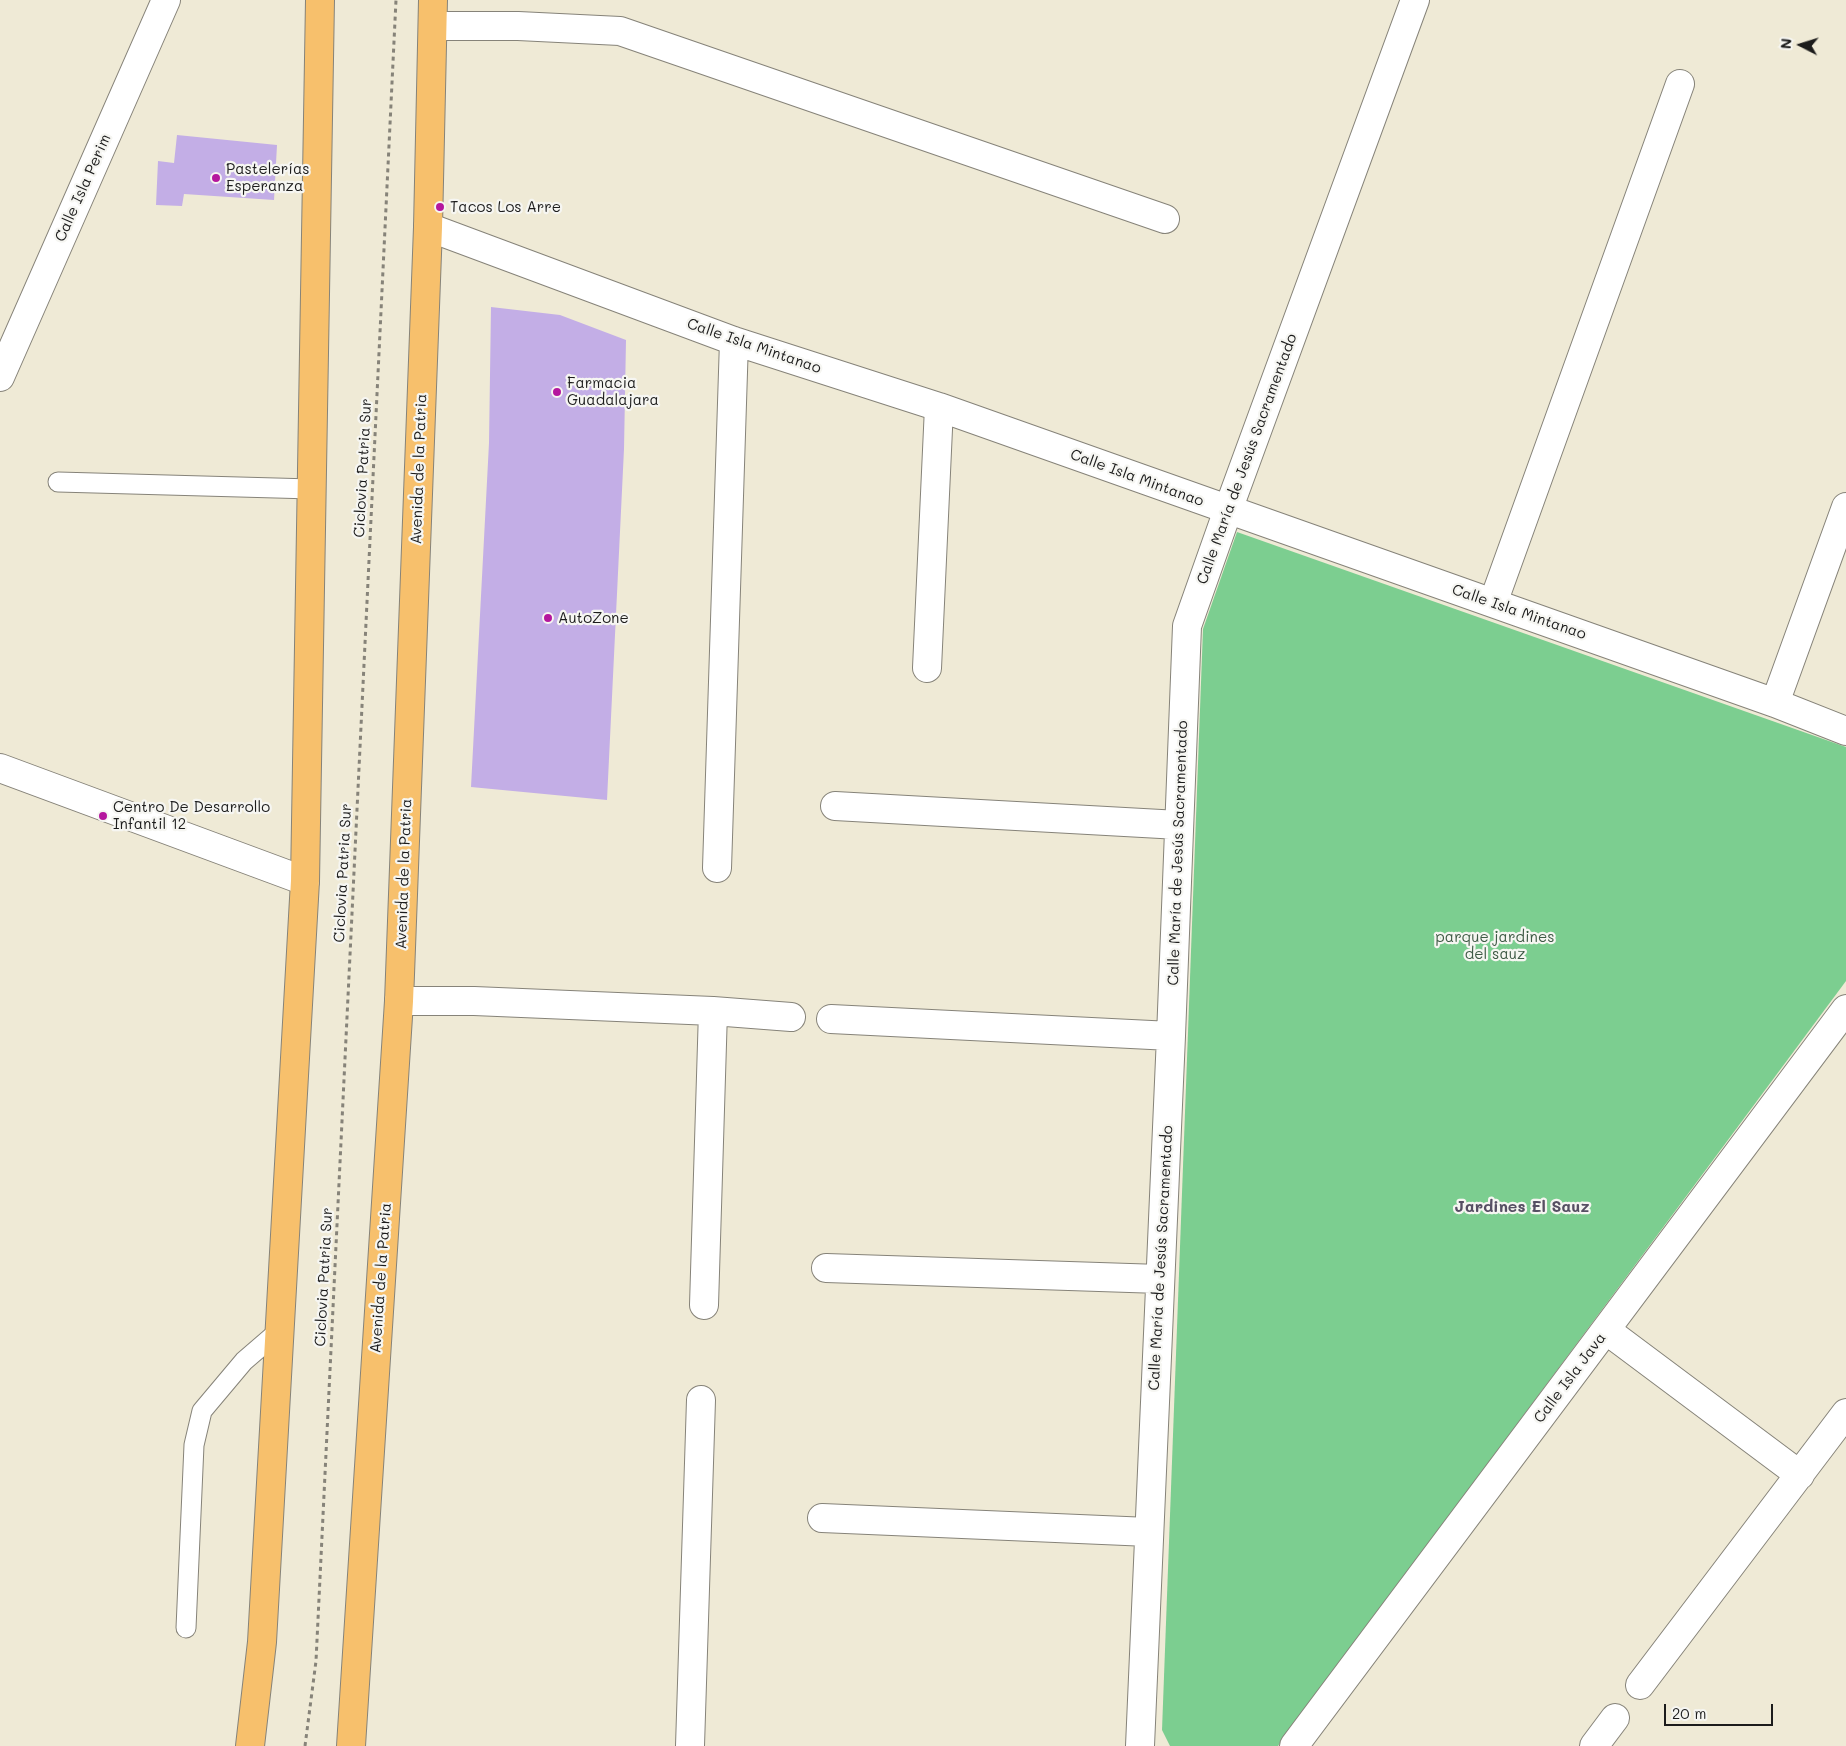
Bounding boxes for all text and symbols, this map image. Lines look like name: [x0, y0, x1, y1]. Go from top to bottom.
north arrow: [1776, 20, 1826, 70]
text: N: [1776, 38, 1795, 50]
street label: Calle Isla Perim: [51, 131, 115, 245]
place label: Pastelerías Esperanza: [226, 160, 310, 195]
marker: Pastelerías Esperanza: [210, 172, 222, 184]
place label: Tacos Los Arre: [450, 198, 561, 216]
marker: Tacos Los Arre: [434, 201, 446, 213]
street label: Calle Isla Mintanao: [685, 315, 823, 377]
street label: Calle María de Jesús Sacramentado: [1193, 331, 1301, 587]
place label: Farmacia Guadalajara: [567, 374, 659, 409]
marker: Farmacia Guadalajara: [551, 386, 563, 398]
street label: Avenida de la Patria: [407, 393, 431, 545]
street label: Ciclovia Patria Sur: [350, 398, 376, 538]
street label: Calle Isla Mintanao: [1068, 445, 1206, 511]
street label: Calle Isla Mintanao: [1450, 581, 1588, 643]
place label: AutoZone: [558, 609, 629, 627]
marker: AutoZone: [542, 612, 554, 624]
street label: Calle María de Jesús Sacramentado: [1164, 720, 1192, 986]
place label: Centro De Desarrollo Infantil 12: [113, 798, 270, 833]
street label: Avenida de la Patria: [392, 798, 416, 950]
street label: Ciclovia Patria Sur: [330, 803, 356, 943]
marker: Centro De Desarrollo Infantil 12: [97, 810, 109, 822]
park label: parque jardines del sauz: [1436, 928, 1554, 963]
street label: Calle María de Jesús Sacramentado: [1145, 1125, 1177, 1391]
district label: Jardines El Sauz: [1454, 1197, 1590, 1217]
street label: Avenida de la Patria: [367, 1202, 395, 1354]
street label: Ciclovia Patria Sur: [311, 1207, 337, 1347]
street label: Calle Isla Java: [1530, 1329, 1610, 1427]
scale bar: [1666, 1694, 1775, 1726]
text: 20 m: [1672, 1703, 1706, 1723]

